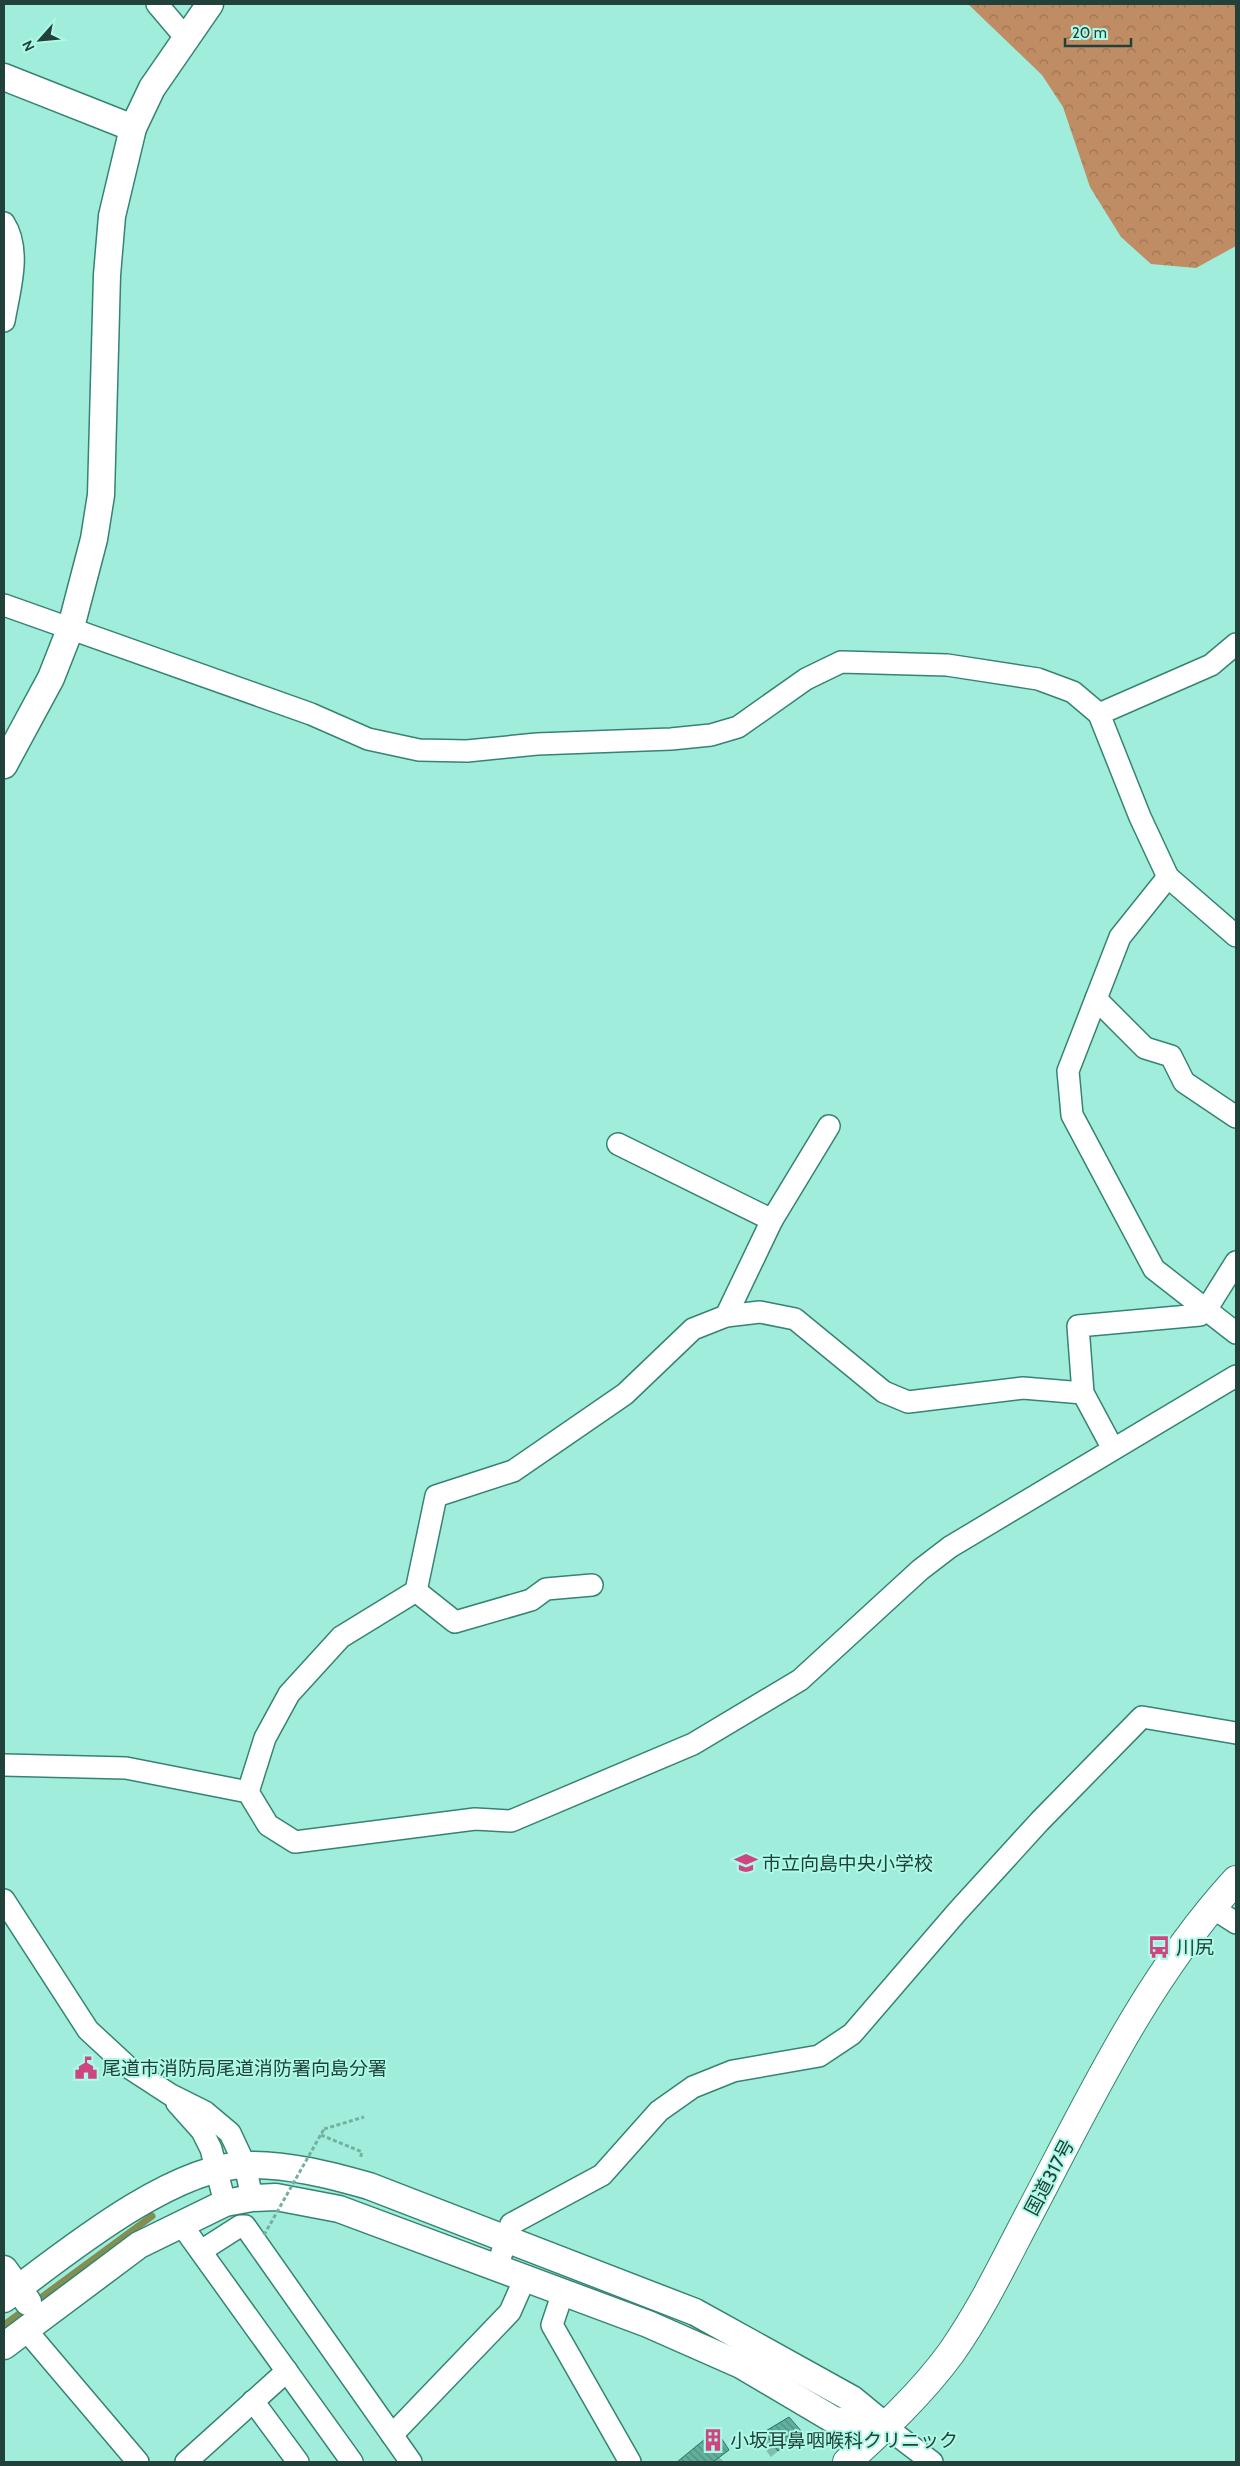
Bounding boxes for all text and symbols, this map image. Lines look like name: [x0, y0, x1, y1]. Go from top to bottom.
north arrow: [15, 15, 65, 65]
scale bar: [1065, 15, 1131, 47]
text: 20 m: [1072, 24, 1107, 42]
text: N: [18, 37, 39, 54]
school or university icon: 市立向島中央小学校: [733, 1850, 759, 1876]
place label: 市立向島中央小学校: [762, 1852, 933, 1875]
bus stop icon: 川尻: [1146, 1934, 1172, 1960]
place label: 川尻: [1176, 1936, 1214, 1959]
public building icon: 尾道市消防局尾道消防署向島分署: [73, 2055, 99, 2081]
place label: 尾道市消防局尾道消防署向島分署: [102, 2057, 387, 2080]
street label: 国道317号: [1020, 2135, 1079, 2219]
building icon: 小坂耳鼻咽喉科クリニック: [700, 2427, 726, 2453]
place label: 小坂耳鼻咽喉科クリニック: [730, 2429, 958, 2452]

